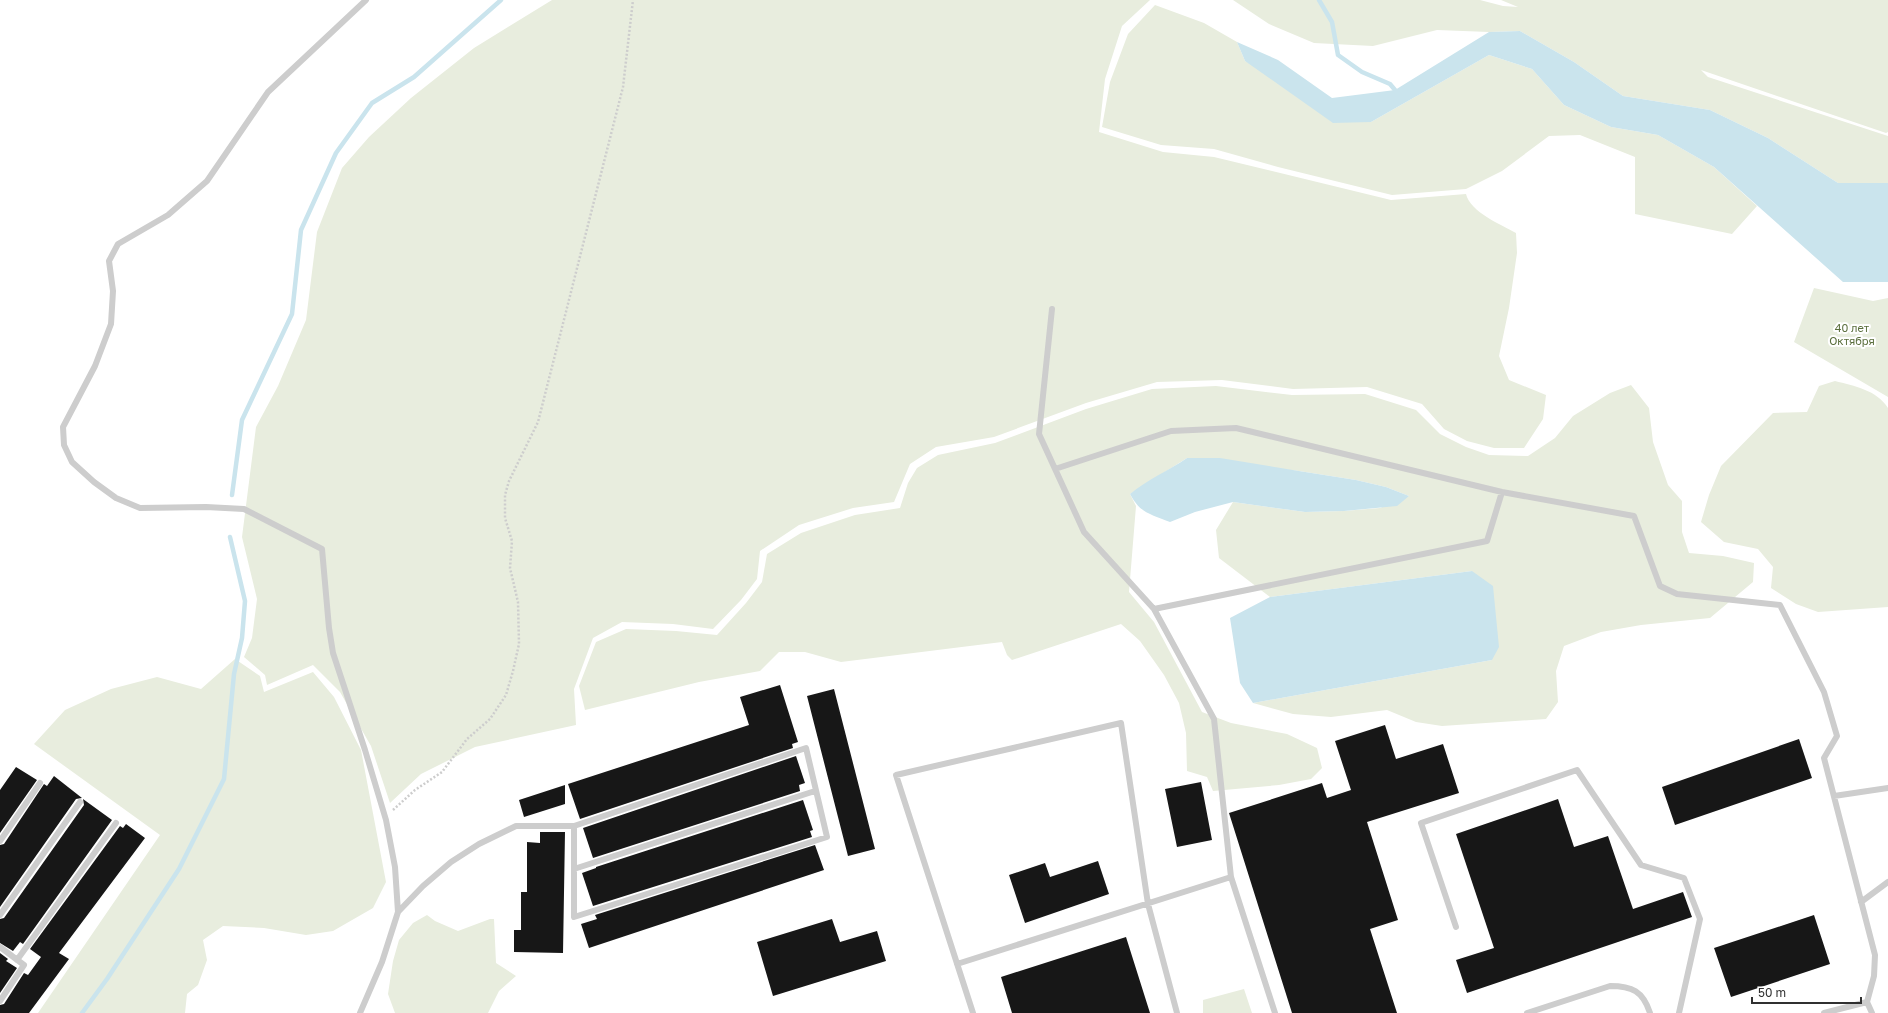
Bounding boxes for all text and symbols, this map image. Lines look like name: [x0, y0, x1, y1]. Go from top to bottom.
park label: 40 лет Октября: [1829, 321, 1875, 347]
scale bar: [1752, 979, 1861, 1005]
text: 50 m: [1758, 985, 1786, 1000]

